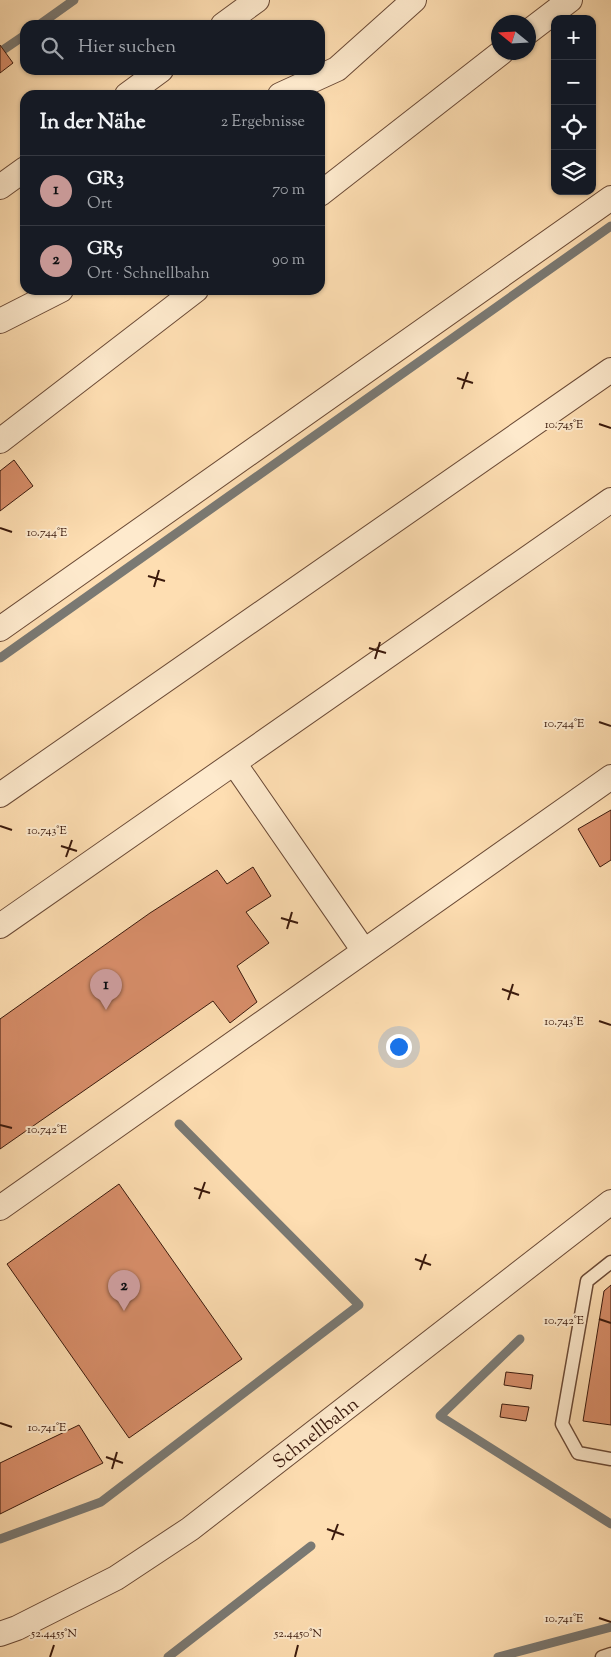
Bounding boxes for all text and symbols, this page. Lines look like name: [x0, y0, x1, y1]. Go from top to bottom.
north arrow: [491, 15, 536, 60]
map controls: [551, 15, 596, 195]
button: +: [551, 15, 596, 60]
search box: [20, 20, 325, 75]
icon: search: [38, 34, 66, 62]
text: Hier suchen: [78, 34, 176, 61]
button: −: [551, 60, 596, 105]
button: locate: [551, 105, 596, 150]
text: In der Nähe: [40, 108, 146, 138]
text: 2 Ergebnisse: [221, 111, 305, 134]
button: layers: [551, 150, 596, 195]
text: GR3: [87, 166, 124, 193]
text: 1: [53, 179, 59, 202]
text: 70 m: [272, 179, 305, 202]
text: Ort: [87, 193, 112, 216]
text: GR5: [87, 236, 123, 263]
text: 2: [52, 249, 60, 272]
text: 90 m: [272, 249, 305, 272]
text: Ort · Schnellbahn: [87, 263, 210, 286]
text: 10.745°E: [545, 416, 584, 434]
text: 10.744°E: [27, 524, 68, 542]
text: 10.744°E: [544, 715, 585, 733]
text: 10.743°E: [27, 822, 67, 840]
pin: 1: [90, 969, 122, 1010]
text: 10.743°E: [544, 1013, 584, 1031]
your location: [386, 1034, 412, 1060]
text: 10.742°E: [27, 1121, 68, 1139]
pin: 2: [108, 1270, 140, 1311]
text: 10.742°E: [544, 1312, 585, 1330]
street label: Schnellbahn: [268, 1392, 365, 1476]
text: 10.741°E: [28, 1419, 67, 1437]
text: 10.741°E: [545, 1610, 584, 1628]
text: 52.4455°N: [30, 1625, 77, 1643]
text: 52.4450°N: [273, 1625, 322, 1643]

